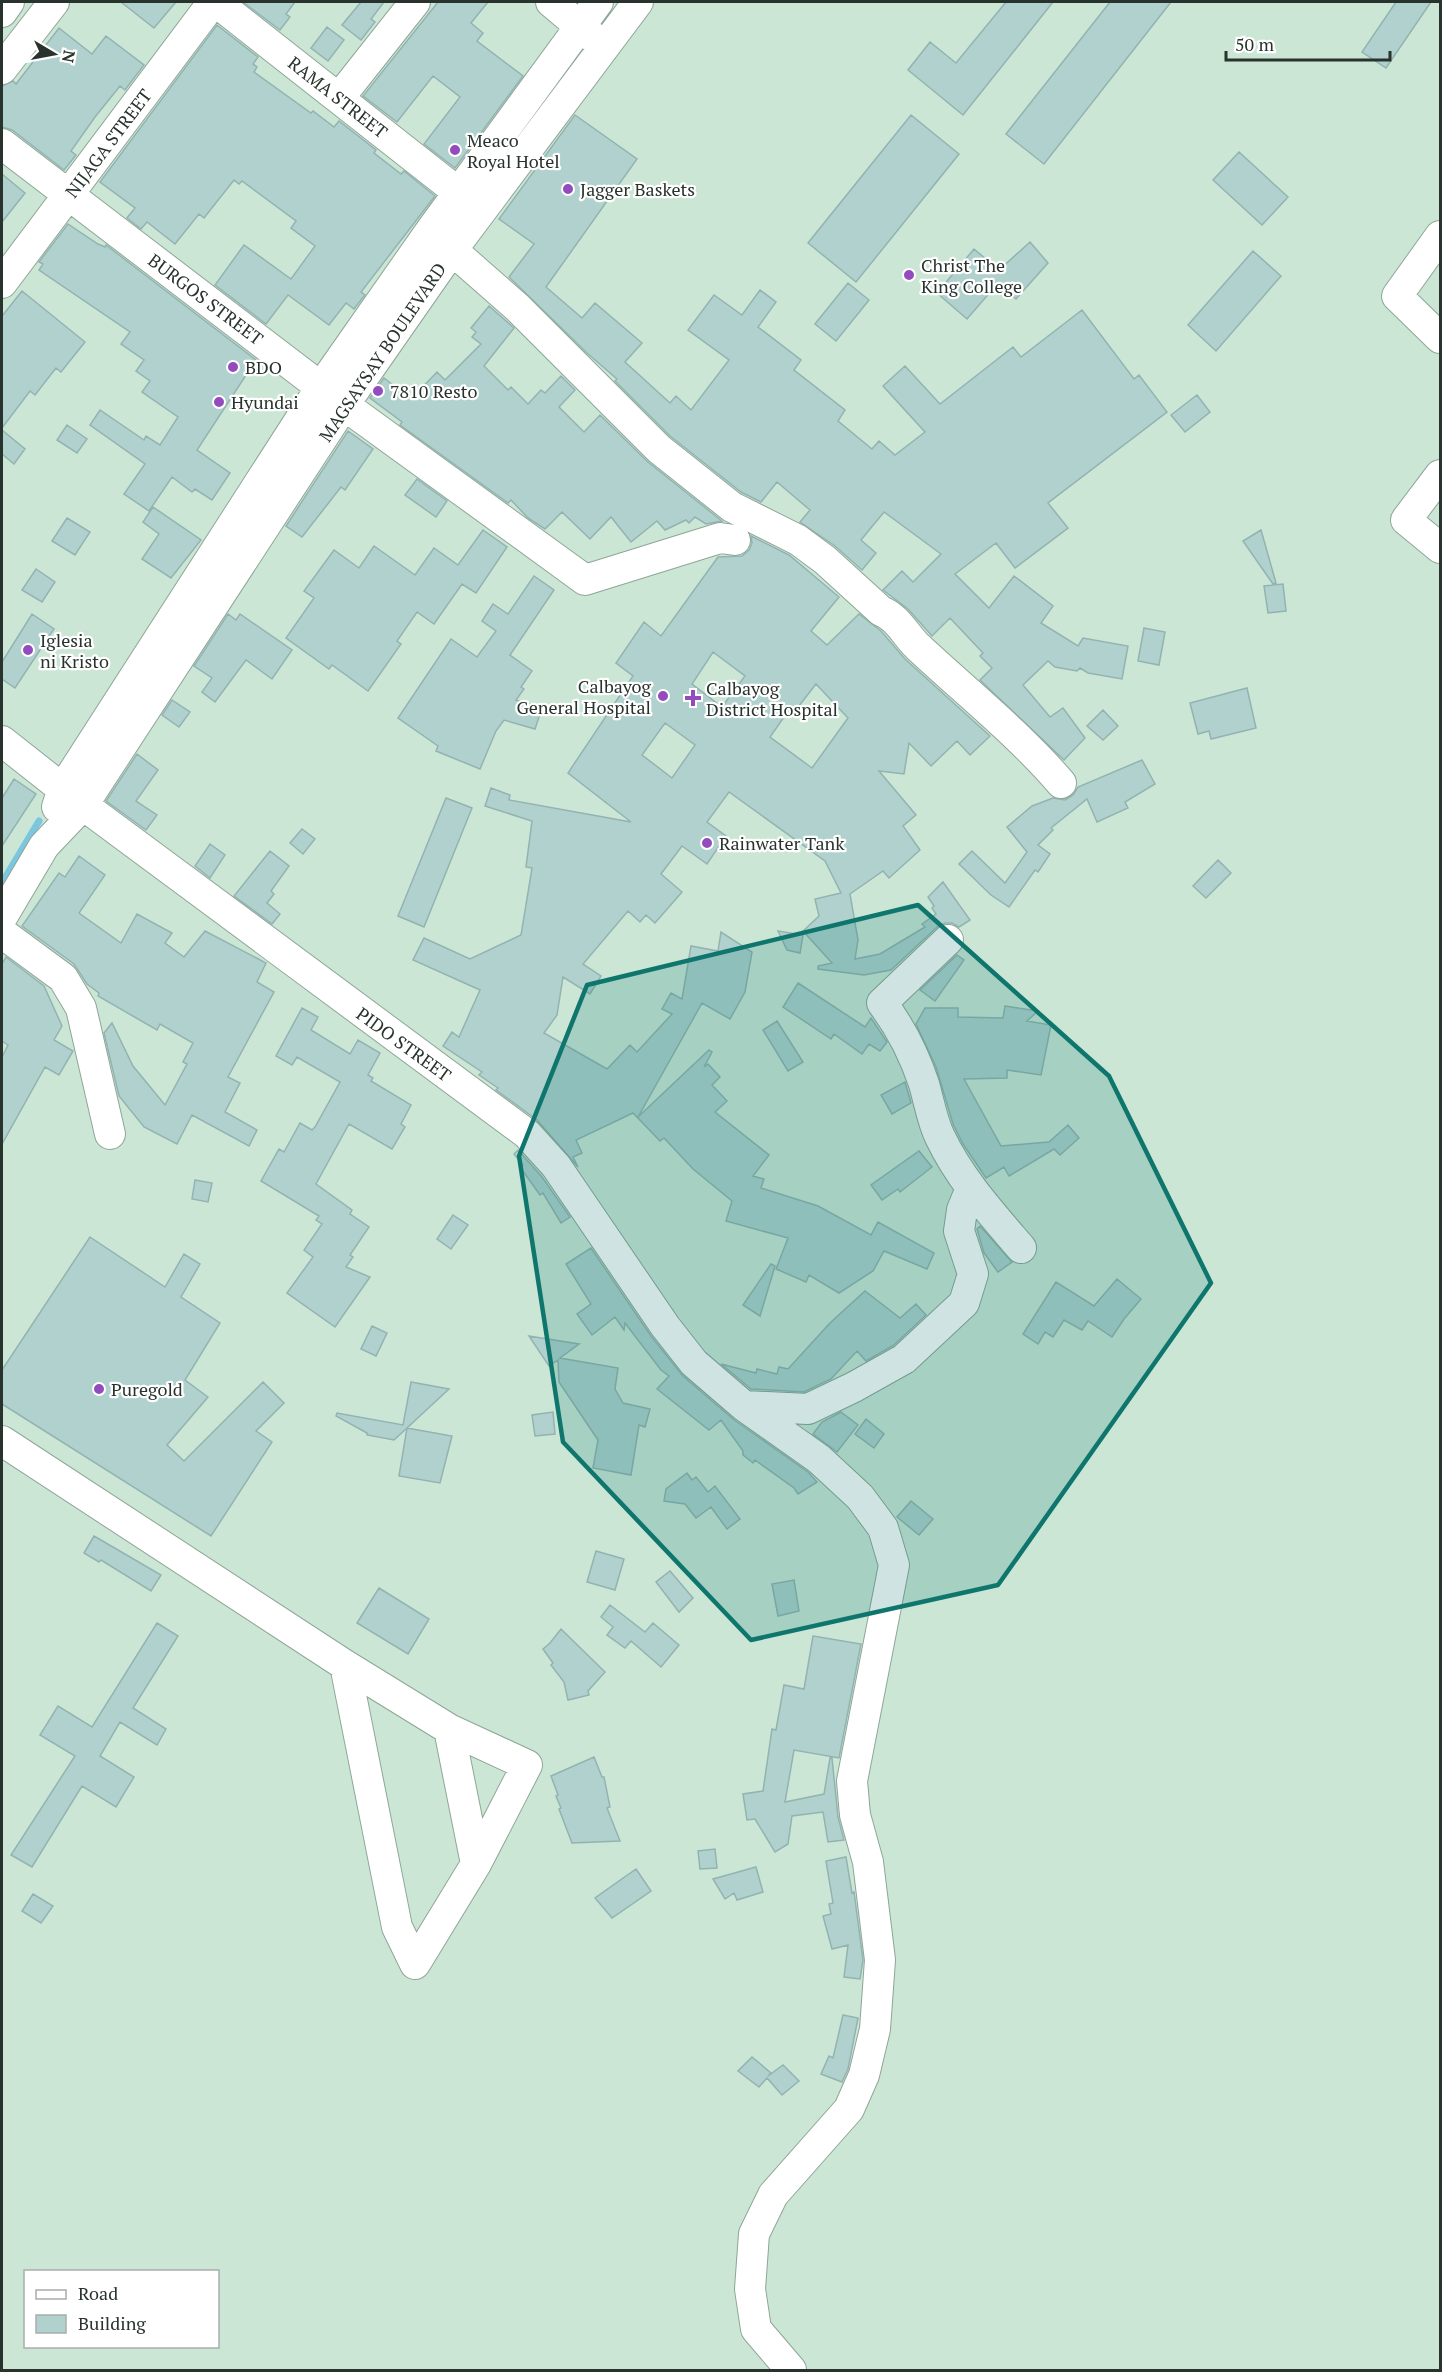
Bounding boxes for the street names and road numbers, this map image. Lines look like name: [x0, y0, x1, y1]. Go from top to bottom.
street label: RAMA STREET: [283, 51, 393, 143]
street label: NIJAGA STREET: [59, 84, 157, 202]
street label: BURGOS STREET: [144, 248, 268, 350]
street label: MAGSAYSAY BOULEVARD: [313, 258, 451, 446]
street label: PIDO STREET: [352, 1001, 456, 1087]

